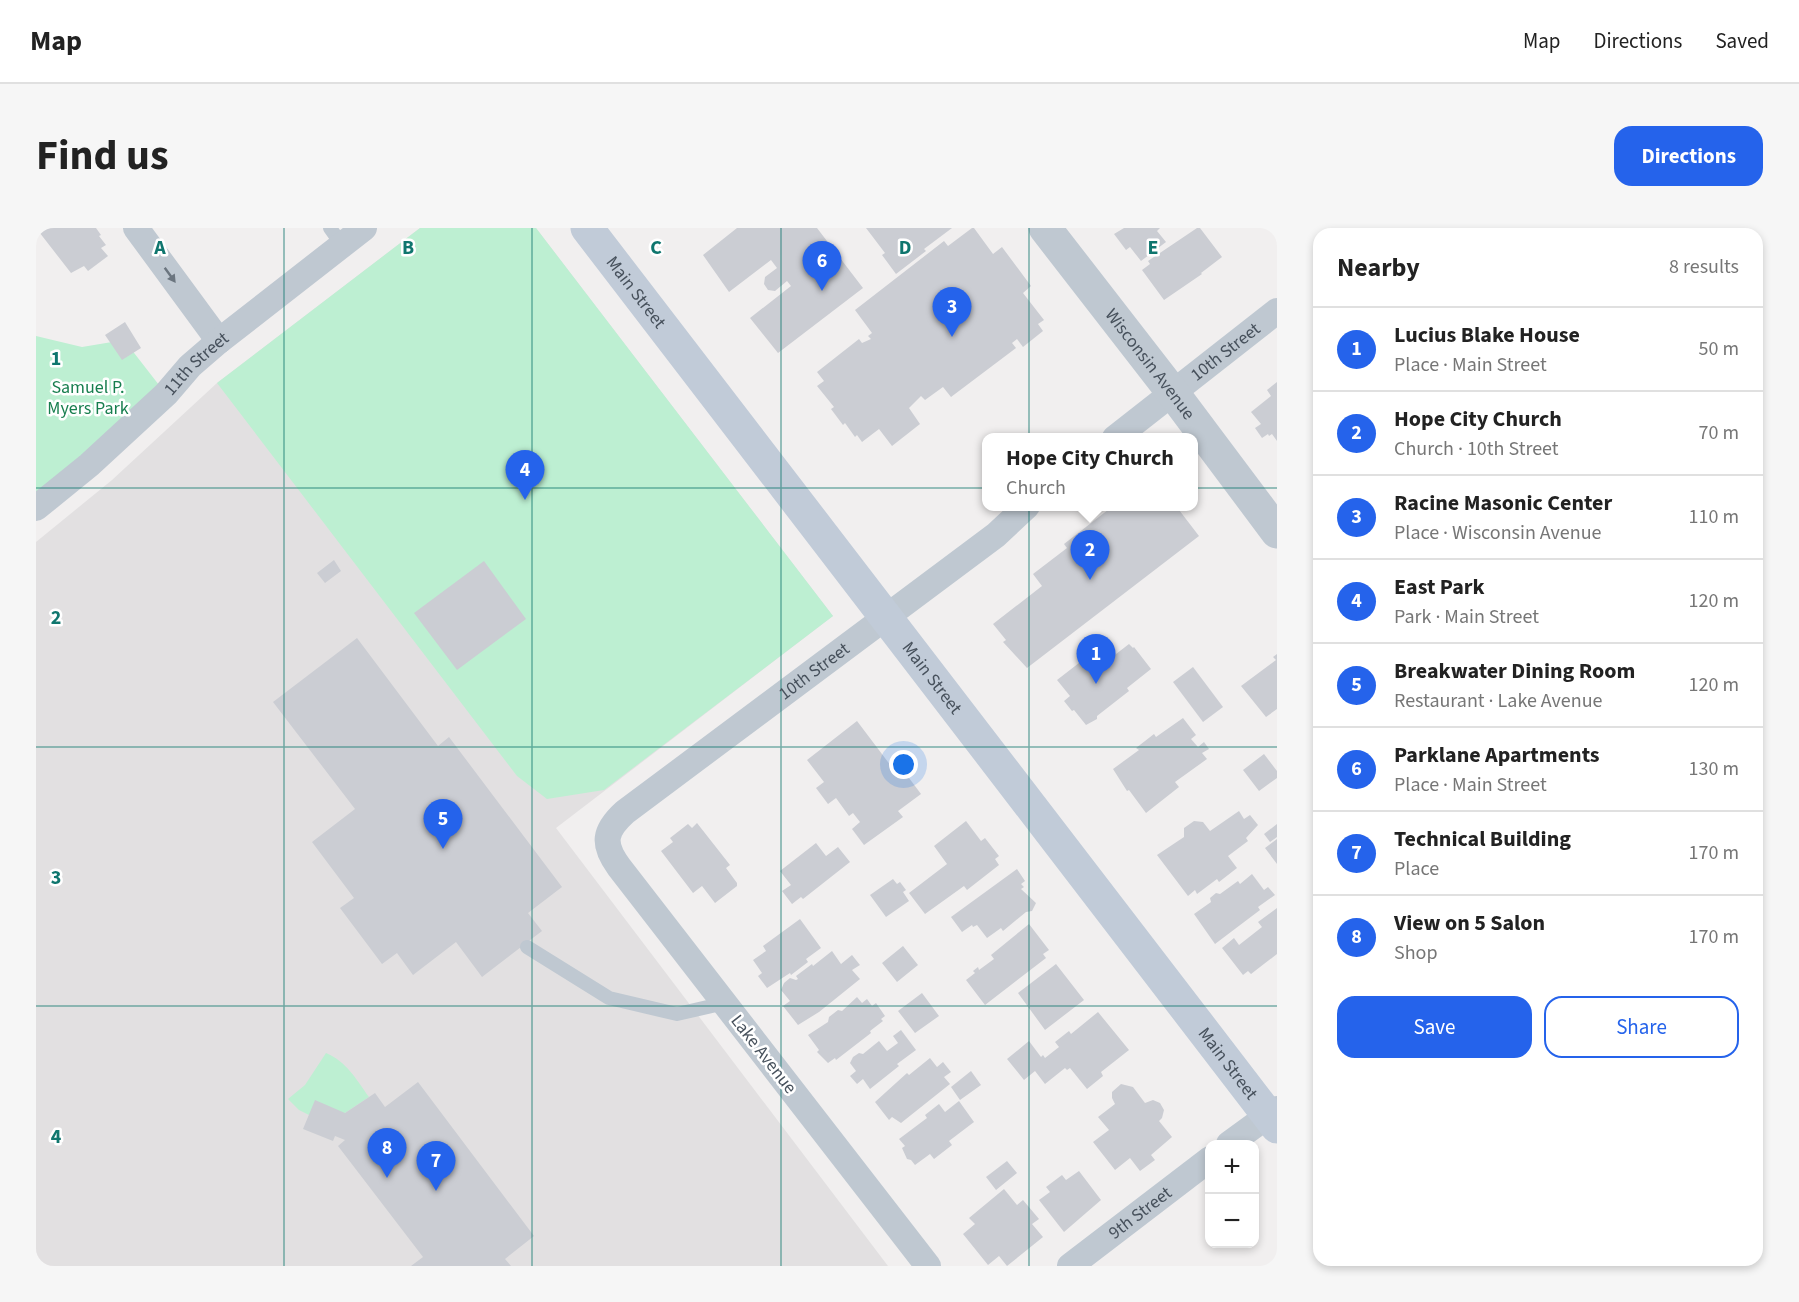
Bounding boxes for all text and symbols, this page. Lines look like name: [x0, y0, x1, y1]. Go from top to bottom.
text: Map: [30, 21, 82, 61]
text: Map: [1523, 26, 1561, 56]
text: Directions: [1594, 26, 1682, 56]
text: Saved: [1715, 26, 1769, 56]
text: Find us: [36, 126, 169, 186]
button: Directions: [1614, 126, 1763, 186]
text: A: [153, 234, 166, 262]
text: B: [402, 234, 414, 262]
text: C: [650, 234, 662, 262]
text: D: [899, 234, 911, 262]
text: E: [1148, 234, 1158, 262]
pin: 6: [802, 242, 842, 291]
text: Nearby: [1337, 249, 1420, 286]
street label: Main Street: [600, 251, 672, 334]
text: 8 results: [1669, 253, 1739, 281]
one-way arrow: [164, 268, 176, 283]
pin: 3: [932, 288, 972, 337]
street label: Wisconsin Avenue: [1099, 303, 1201, 425]
street label: 10th Street: [1185, 317, 1266, 387]
text: Lucius Blake House: [1394, 319, 1580, 351]
street label: 11th Street: [158, 326, 234, 401]
text: 1: [1351, 335, 1362, 363]
text: 50 m: [1699, 335, 1739, 363]
text: 1: [51, 345, 61, 373]
text: Place · Main Street: [1394, 351, 1547, 379]
park label: Samuel P. Myers Park: [47, 375, 129, 421]
text: Hope City Church: [1394, 403, 1562, 435]
text: 2: [1351, 419, 1362, 447]
text: 70 m: [1699, 419, 1739, 447]
popup: [982, 433, 1198, 511]
text: Church · 10th Street: [1394, 435, 1559, 463]
text: Hope City Church: [1006, 442, 1174, 474]
pin: 4: [506, 450, 544, 500]
text: Church: [1006, 474, 1066, 502]
text: Racine Masonic Center: [1394, 487, 1612, 519]
text: 3: [1351, 503, 1362, 531]
text: 110 m: [1689, 503, 1739, 531]
text: Place · Wisconsin Avenue: [1394, 519, 1601, 547]
pin: 2: [1070, 530, 1110, 580]
text: East Park: [1394, 571, 1485, 603]
text: 4: [1351, 587, 1362, 615]
text: 120 m: [1689, 587, 1739, 615]
text: Park · Main Street: [1394, 603, 1539, 631]
text: 2: [51, 604, 61, 632]
pin: 1: [1076, 634, 1116, 684]
street label: 10th Street: [774, 637, 855, 706]
street label: Main Street: [896, 637, 968, 720]
text: Breakwater Dining Room: [1394, 655, 1635, 687]
text: 5: [1351, 671, 1362, 699]
text: 120 m: [1689, 671, 1739, 699]
text: Restaurant · Lake Avenue: [1394, 687, 1603, 715]
text: Parklane Apartments: [1394, 739, 1600, 771]
your location: [889, 750, 918, 779]
text: 6: [1351, 755, 1362, 783]
text: 130 m: [1689, 755, 1739, 783]
text: Place · Main Street: [1394, 771, 1547, 799]
pin: 5: [424, 800, 462, 849]
text: Technical Building: [1394, 823, 1571, 855]
text: 7: [1351, 839, 1362, 867]
text: 170 m: [1689, 839, 1739, 867]
text: Place: [1394, 855, 1439, 883]
text: 3: [51, 864, 61, 892]
text: View on 5 Salon: [1394, 907, 1545, 939]
text: 8: [1351, 923, 1362, 951]
text: 170 m: [1689, 923, 1739, 951]
text: Shop: [1394, 939, 1438, 967]
button: Save: [1337, 996, 1532, 1058]
button: Share: [1544, 996, 1739, 1058]
street label: Lake Avenue: [725, 1009, 803, 1099]
street label: Main Street: [1192, 1022, 1264, 1105]
text: 4: [51, 1123, 62, 1151]
pin: 8: [368, 1128, 406, 1178]
map controls: [1205, 1140, 1259, 1248]
button: +: [1205, 1140, 1259, 1194]
pin: 7: [416, 1142, 456, 1191]
street label: 9th Street: [1103, 1181, 1177, 1245]
button: −: [1205, 1194, 1259, 1248]

